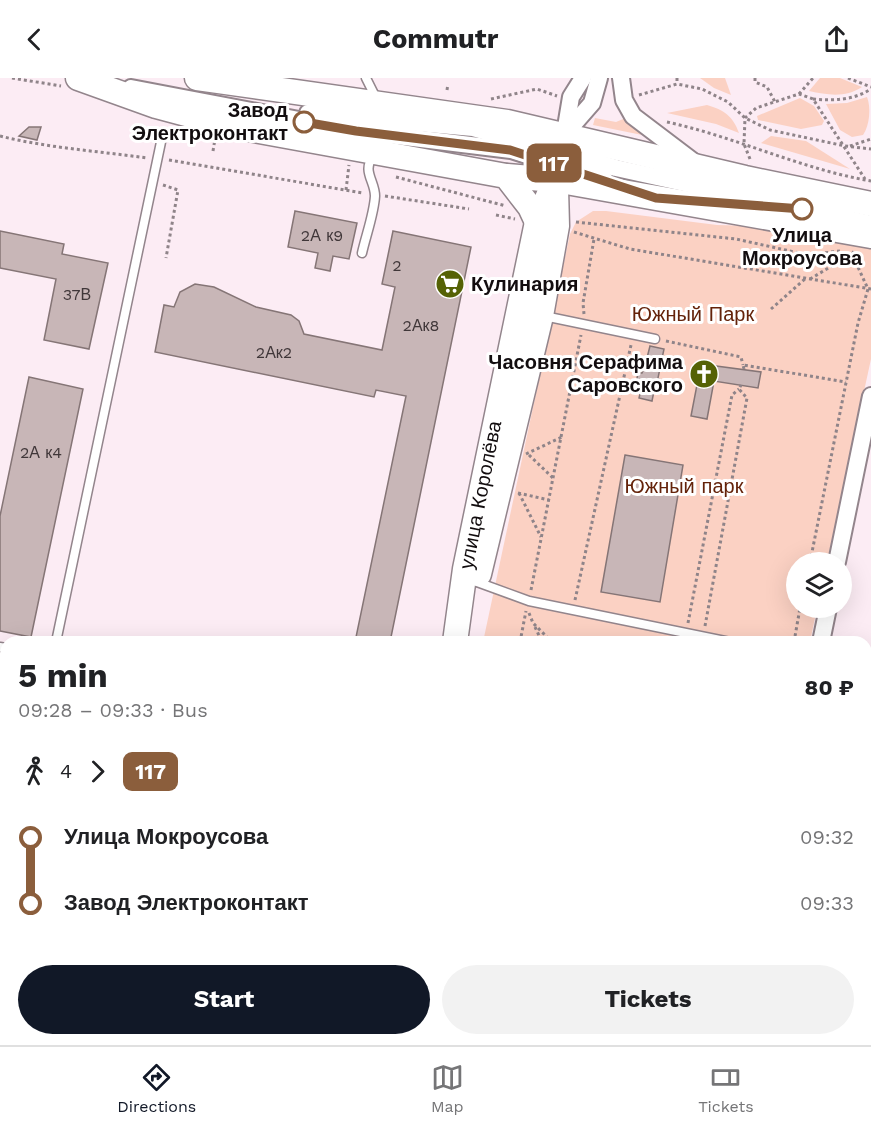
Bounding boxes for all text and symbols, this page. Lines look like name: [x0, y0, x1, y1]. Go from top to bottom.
icon: back: [18, 23, 51, 56]
text: Commutr: [373, 23, 498, 55]
icon: share: [820, 23, 853, 56]
place label: Завод Электроконтакт: [132, 98, 288, 145]
marker: Завод Электроконтакт: [293, 111, 315, 133]
line badge: 117: [520, 144, 588, 182]
text: 117: [539, 151, 569, 176]
marker: Улица Мокроусова: [791, 198, 813, 220]
place label: Улица Мокроусова: [742, 223, 863, 270]
house number: 2А к9: [301, 226, 343, 245]
house number: 2: [392, 256, 402, 275]
supermarket icon: Кулинария: [434, 268, 466, 300]
place label: Кулинария: [471, 272, 578, 296]
house number: 37В: [63, 285, 91, 304]
park label: Южный Парк: [632, 302, 754, 326]
house number: 2Ак8: [403, 316, 439, 335]
house number: 2Ак2: [256, 343, 292, 362]
place label: Часовня Серафима Саровского: [488, 350, 684, 397]
church icon: Часовня Серафима Саровского: [688, 358, 720, 390]
street label: улица Королёва: [454, 418, 506, 571]
house number: 2А к4: [20, 443, 62, 462]
park label: Южный парк: [625, 474, 744, 498]
map controls: [786, 552, 852, 618]
button: layers: [786, 552, 852, 618]
text: 5 min: [18, 656, 108, 695]
text: 80 ₽: [805, 675, 854, 700]
text: 09:28 – 09:33 · Bus: [18, 698, 208, 722]
icon: walk: [18, 755, 51, 788]
icon: forward: [81, 755, 114, 788]
text: 4: [60, 759, 72, 783]
text: 117: [135, 759, 166, 784]
text: Улица Мокроусова: [64, 824, 268, 849]
text: 09:32: [800, 825, 854, 849]
text: Завод Электроконтакт: [64, 890, 309, 915]
text: 09:33: [800, 891, 854, 915]
button: Start: [18, 965, 430, 1034]
button: Tickets: [442, 965, 854, 1034]
tab: Directions: [117, 1061, 196, 1116]
tab: Map: [431, 1061, 464, 1116]
tab: Tickets: [698, 1061, 754, 1116]

